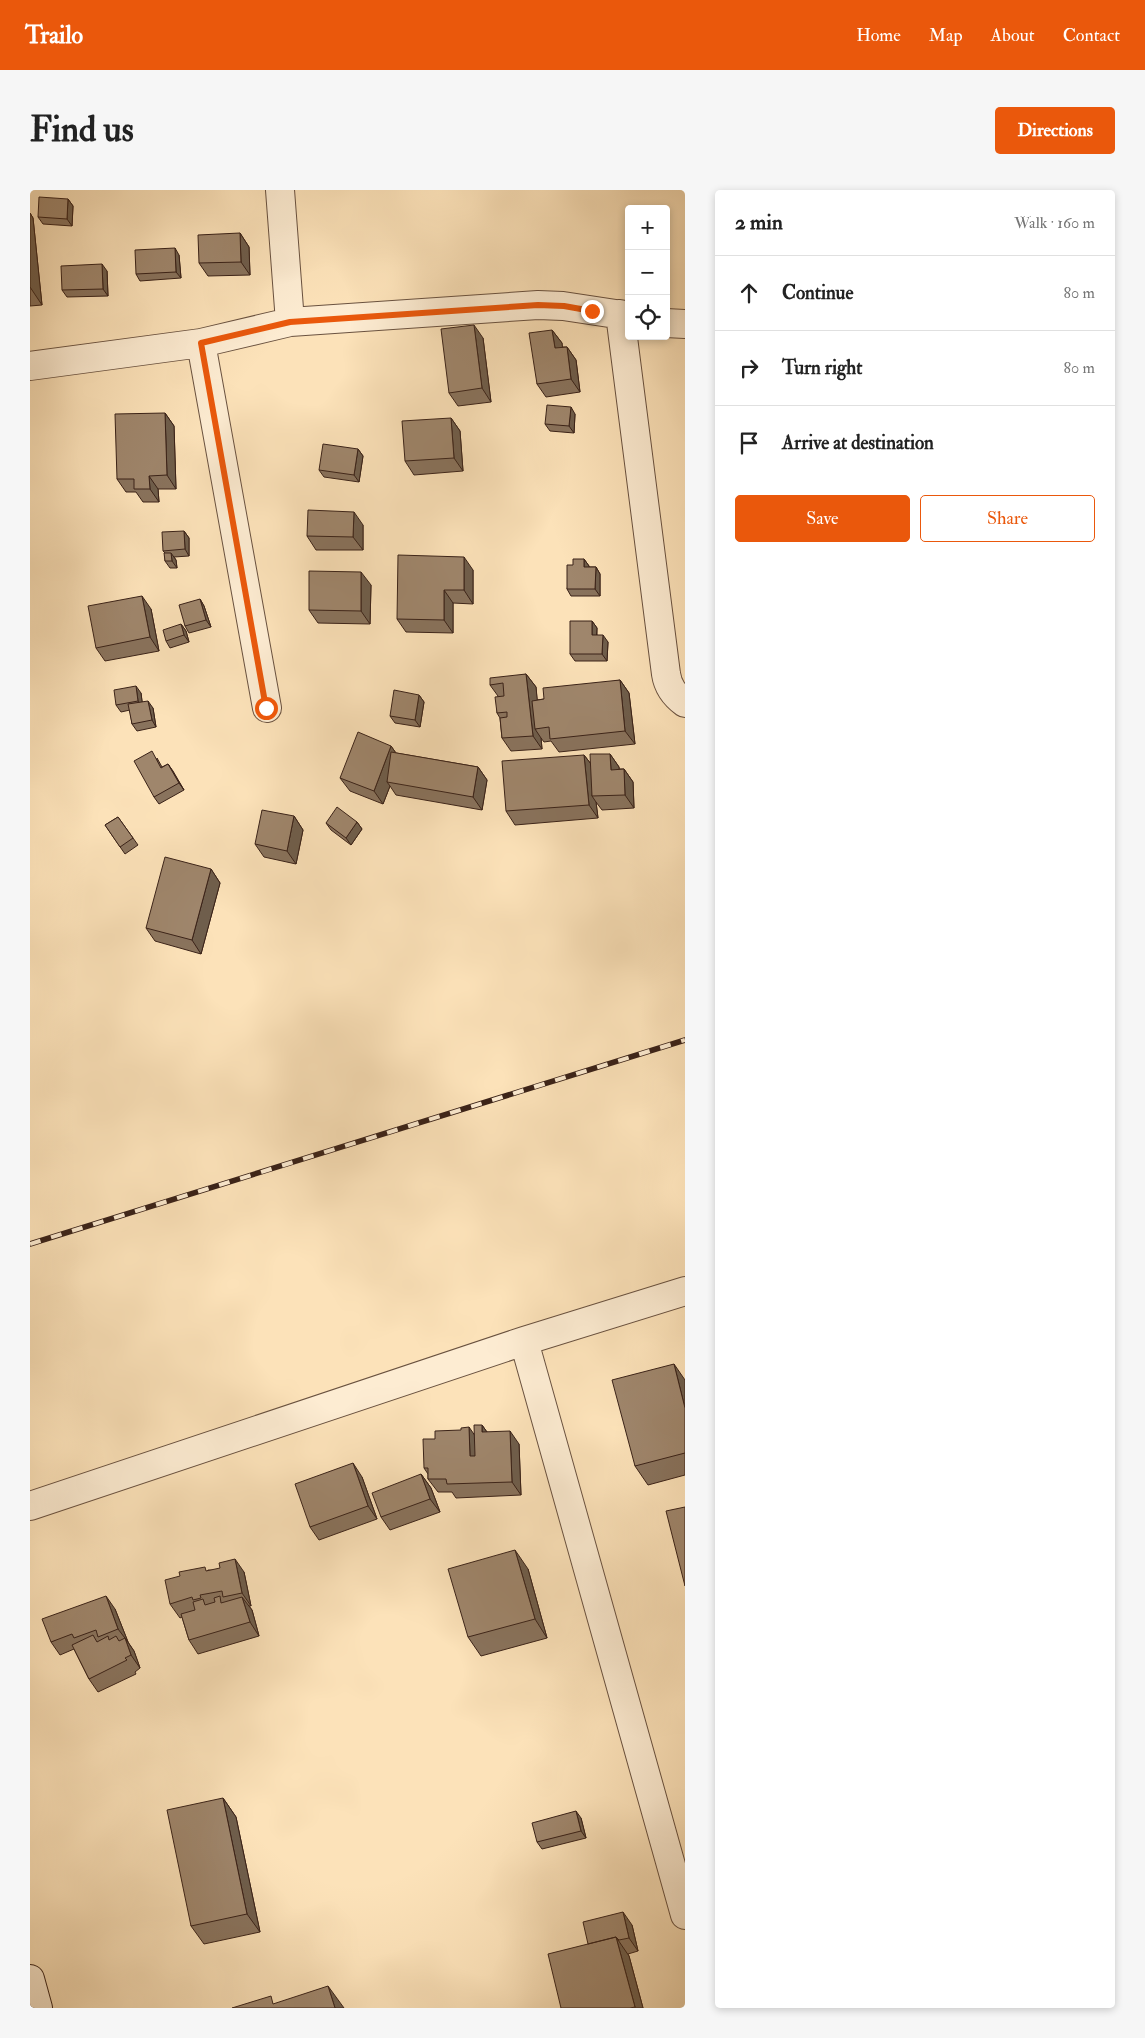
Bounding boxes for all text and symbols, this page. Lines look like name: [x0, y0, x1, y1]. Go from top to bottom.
text: Trailo: [25, 20, 83, 51]
text: Home: [856, 24, 901, 47]
text: Map: [929, 24, 963, 47]
text: About: [991, 24, 1035, 47]
text: Contact: [1063, 24, 1120, 47]
button: Directions: [995, 107, 1115, 154]
text: Find us: [30, 108, 134, 152]
map controls: [625, 205, 670, 340]
button: +: [625, 205, 670, 250]
text: 2 min: [735, 209, 783, 236]
text: Walk · 160 m: [1014, 213, 1095, 233]
button: −: [625, 250, 670, 295]
icon: ahead: [735, 279, 763, 307]
text: Continue: [782, 281, 853, 305]
text: 80 m: [1064, 283, 1095, 303]
button: locate: [625, 295, 670, 340]
route end: [581, 300, 604, 323]
icon: right: [735, 354, 763, 382]
text: Turn right: [782, 356, 862, 380]
text: 80 m: [1064, 358, 1095, 378]
icon: arrive: [735, 429, 763, 457]
text: Arrive at destination: [782, 431, 934, 455]
button: Save: [735, 495, 910, 542]
button: Share: [920, 495, 1095, 542]
route start: [255, 697, 278, 720]

